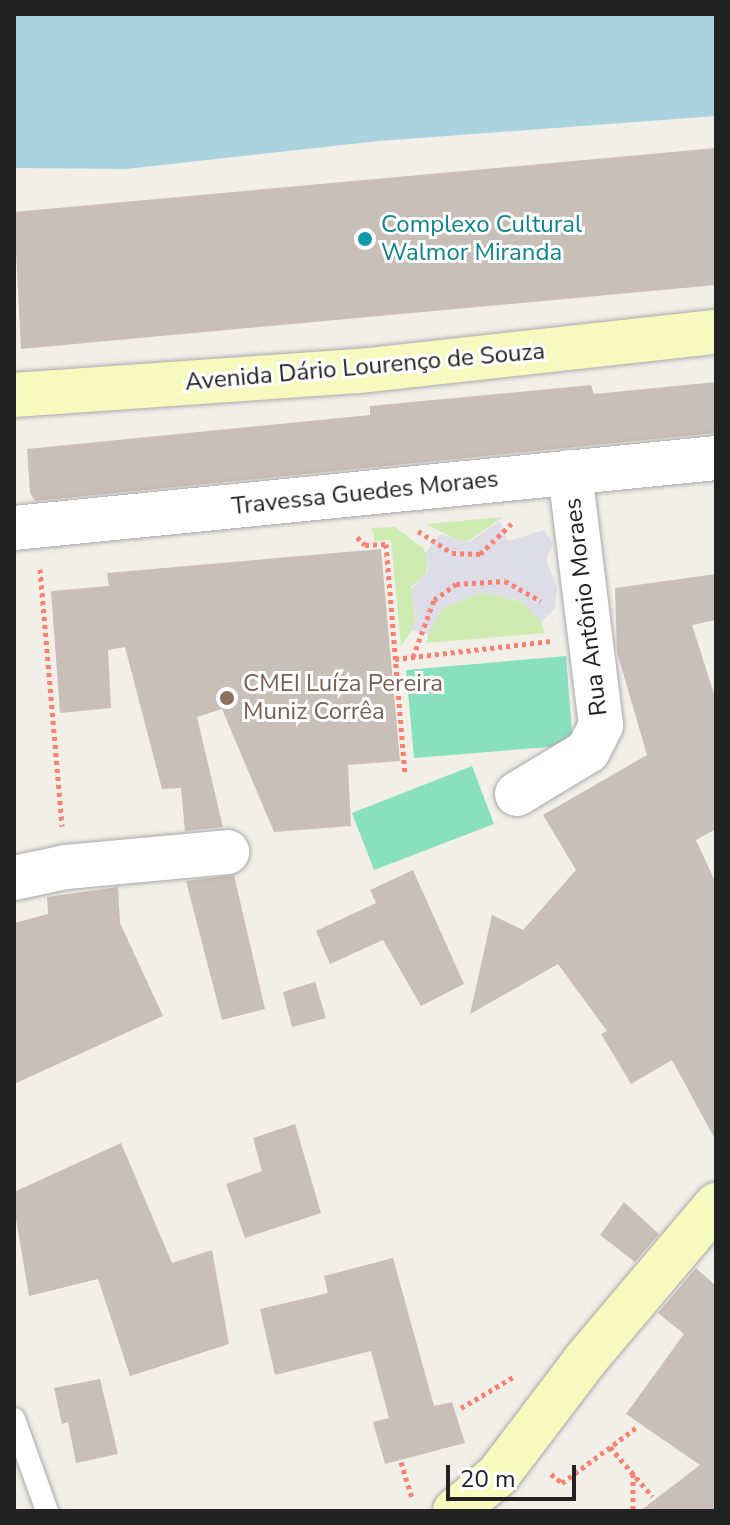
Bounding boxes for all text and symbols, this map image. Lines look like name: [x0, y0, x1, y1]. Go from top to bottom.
place label: Complexo Cultural Walmor Miranda: [381, 211, 582, 267]
marker: Complexo Cultural Walmor Miranda: [356, 230, 374, 248]
street label: Avenida Dário Lourenço de Souza: [184, 337, 546, 397]
street label: Travessa Guedes Moraes: [230, 465, 500, 521]
street label: Rua Antônio Moraes: [558, 496, 614, 718]
place label: CMEI Luíza Pereira Muniz Corrêa: [243, 670, 443, 726]
marker: CMEI Luíza Pereira Muniz Corrêa: [218, 689, 236, 707]
scale bar: [450, 1449, 580, 1499]
text: 20 m: [460, 1463, 516, 1495]

